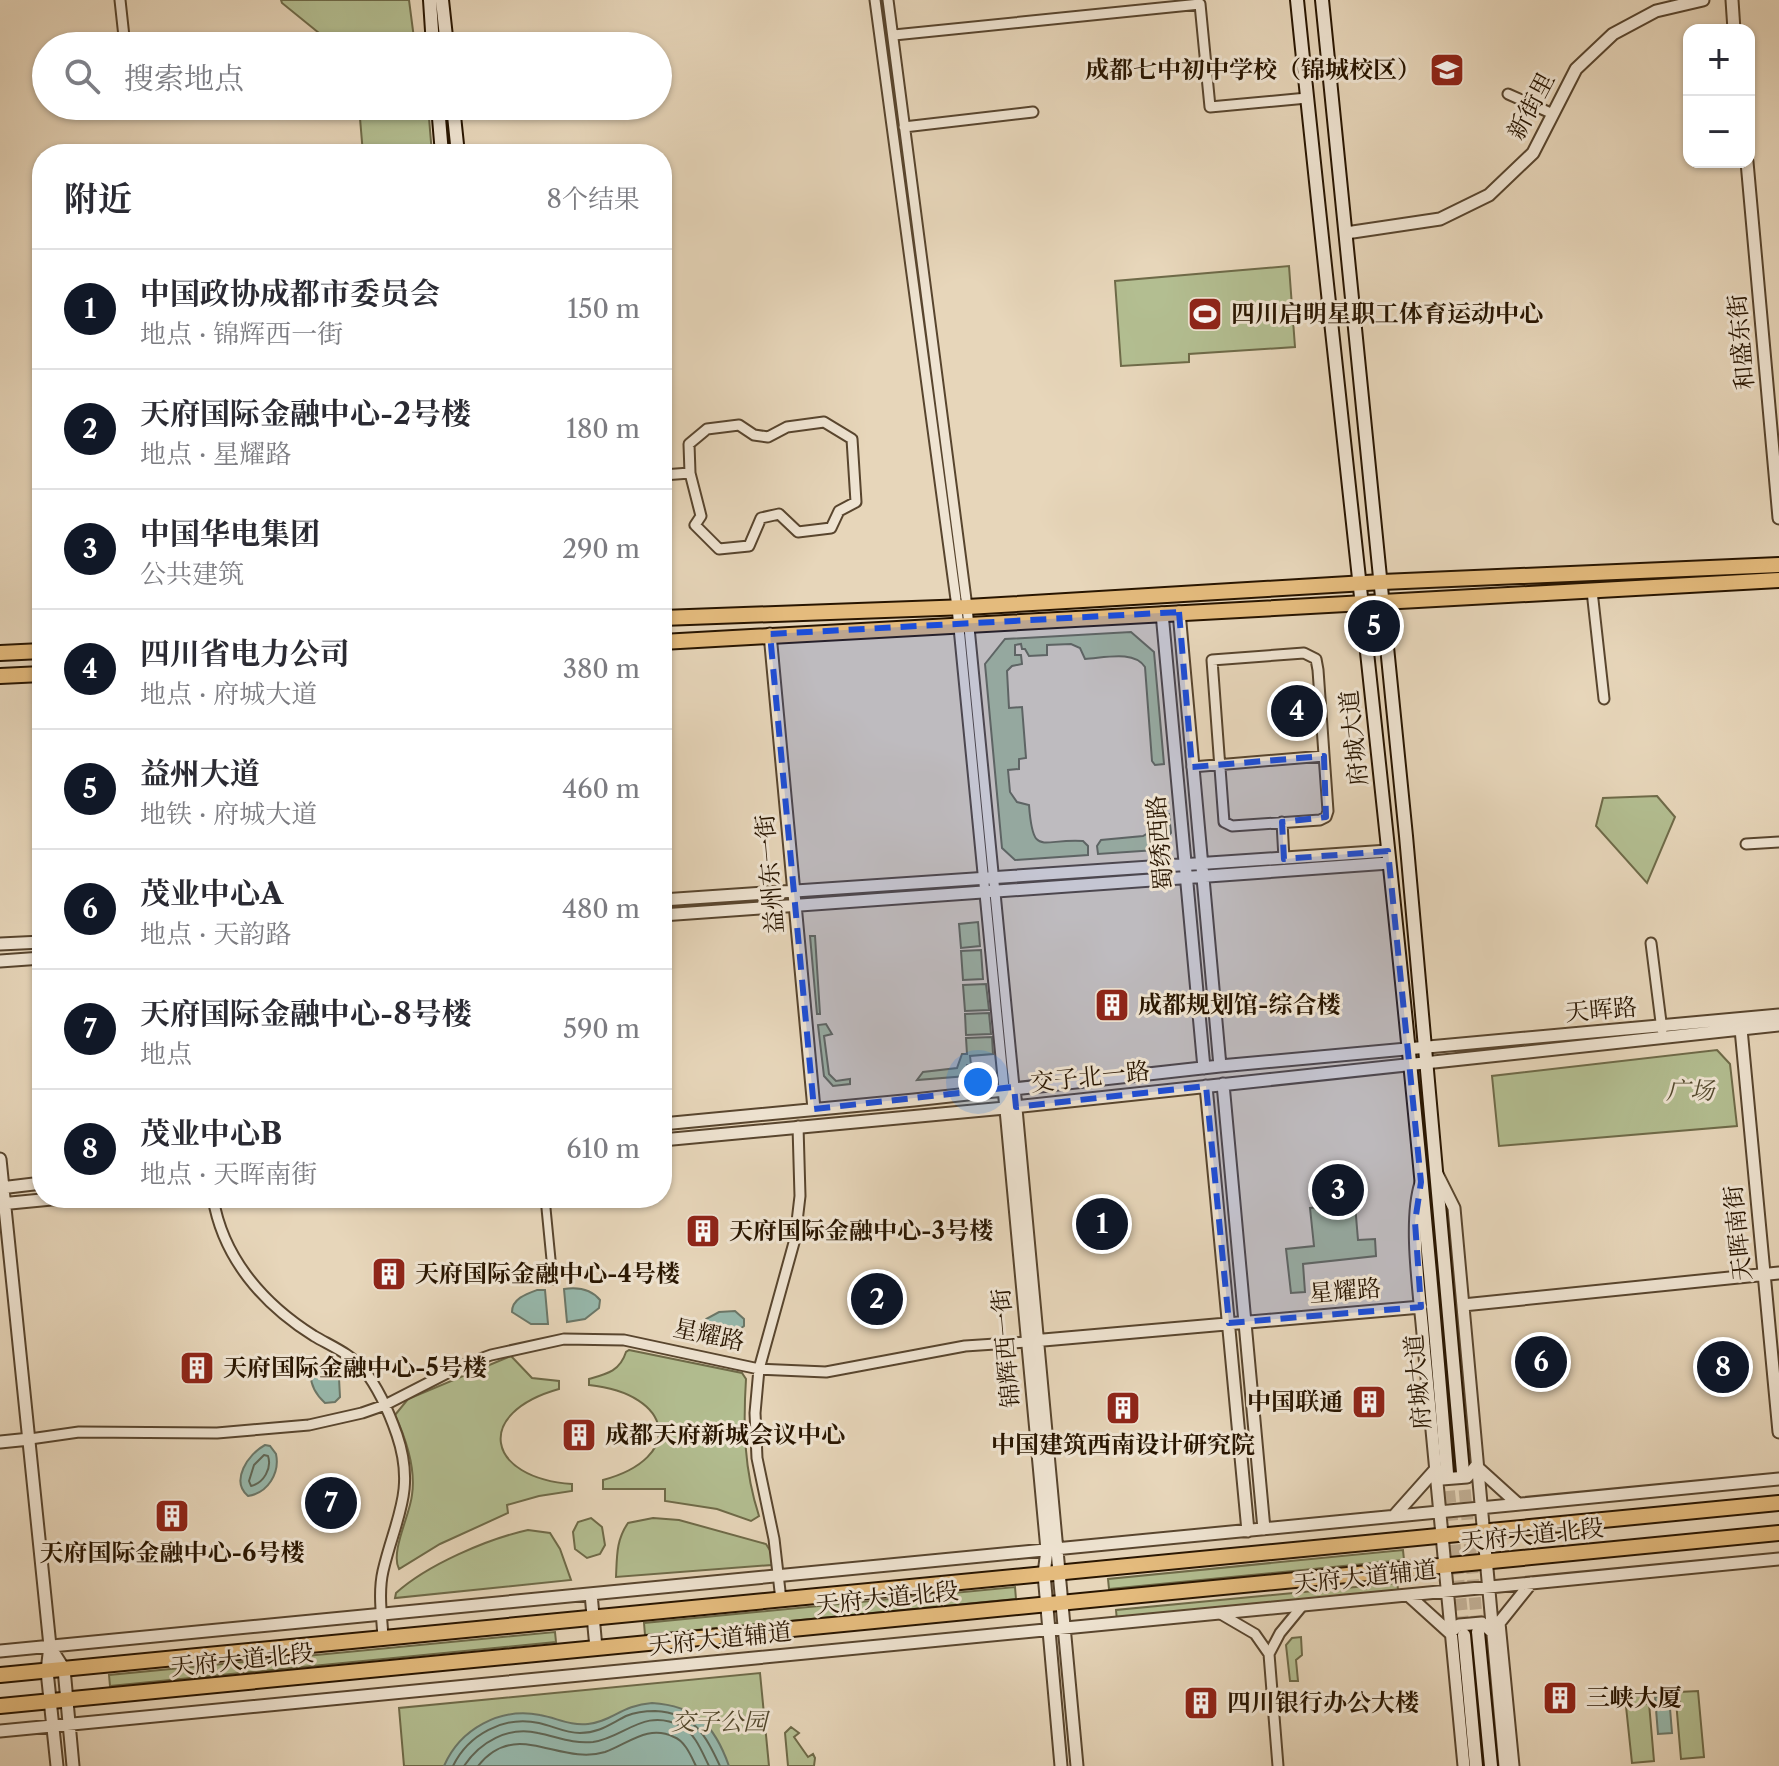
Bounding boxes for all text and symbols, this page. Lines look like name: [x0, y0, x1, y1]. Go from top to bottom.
map controls: [1683, 24, 1755, 168]
button: +: [1683, 24, 1755, 96]
search box: [32, 32, 672, 120]
school or university icon: 成都七中初中学校（锦城校区）: [1428, 51, 1466, 89]
icon: search: [60, 54, 104, 98]
place label: 成都七中初中学校（锦城校区）: [1085, 55, 1421, 84]
text: 搜索地点: [124, 60, 244, 97]
street label: 新街里: [1501, 67, 1560, 144]
button: −: [1683, 96, 1755, 168]
text: 附近: [64, 178, 132, 220]
text: 8个结果: [547, 183, 640, 215]
text: 中国政协成都市委员会: [140, 275, 440, 312]
text: 1: [84, 293, 96, 325]
text: 150 m: [567, 293, 640, 325]
street label: 和盛东街: [1722, 293, 1759, 391]
sports icon: 四川启明星职工体育运动中心: [1186, 295, 1224, 333]
place label: 四川启明星职工体育运动中心: [1231, 299, 1543, 328]
text: 地点 · 锦辉西一街: [140, 318, 343, 350]
text: 天府国际金融中心-2号楼: [140, 395, 471, 432]
text: 2: [82, 413, 98, 445]
text: 180 m: [566, 413, 640, 445]
text: 地点 · 星耀路: [140, 438, 291, 470]
text: 中国华电集团: [140, 515, 320, 552]
text: 3: [83, 533, 97, 565]
text: 290 m: [562, 533, 640, 565]
text: 公共建筑: [140, 558, 244, 590]
pin: 5: [1348, 596, 1400, 656]
text: 四川省电力公司: [140, 635, 350, 672]
text: 4: [82, 653, 98, 685]
text: 380 m: [563, 653, 640, 685]
text: 地点 · 府城大道: [140, 678, 317, 710]
pin: 4: [1271, 681, 1323, 741]
street label: 府城大道: [1334, 689, 1373, 787]
text: 益州大道: [140, 755, 260, 792]
text: 5: [83, 773, 97, 805]
text: 460 m: [562, 773, 640, 805]
street label: 蜀绣西路: [1141, 794, 1178, 892]
text: 地铁 · 府城大道: [140, 798, 317, 830]
street label: 益州东一街: [750, 813, 789, 935]
text: 茂业中心A: [140, 875, 283, 912]
text: 6: [82, 893, 98, 925]
text: 480 m: [562, 893, 640, 925]
text: 地点 · 天韵路: [140, 918, 291, 950]
building icon: 成都规划馆-综合楼: [1093, 986, 1131, 1024]
place label: 成都规划馆-综合楼: [1138, 990, 1341, 1019]
street label: 天晖路: [1564, 992, 1638, 1027]
text: 天府国际金融中心-8号楼: [140, 995, 472, 1032]
text: 7: [83, 1013, 97, 1045]
text: 590 m: [563, 1013, 640, 1045]
text: 地点: [140, 1038, 192, 1070]
street label: 交子北一路: [1029, 1056, 1151, 1097]
your location: [958, 1062, 998, 1102]
park label: 广场: [1666, 1076, 1716, 1105]
text: 茂业中心B: [140, 1115, 282, 1152]
text: 8: [82, 1133, 98, 1165]
text: 610 m: [566, 1133, 640, 1165]
text: 地点 · 天晖南街: [140, 1158, 317, 1190]
pin: 3: [1312, 1160, 1364, 1220]
street label: 天晖南街: [1718, 1184, 1757, 1282]
pin: 1: [1076, 1194, 1128, 1254]
building icon: 天府国际金融中心-3号楼: [684, 1212, 722, 1250]
place label: 天府国际金融中心-3号楼: [729, 1216, 993, 1245]
building icon: 天府国际金融中心-4号楼: [370, 1255, 408, 1293]
place label: 天府国际金融中心-4号楼: [415, 1259, 680, 1288]
pin: 2: [851, 1269, 903, 1329]
street label: 星耀路: [1308, 1273, 1382, 1308]
street label: 锦辉西一街: [986, 1287, 1025, 1409]
street label: 星耀路: [671, 1313, 747, 1356]
pin: 6: [1515, 1332, 1567, 1392]
street label: 府城大道: [1399, 1333, 1436, 1431]
pin: 8: [1697, 1337, 1749, 1397]
building icon: 天府国际金融中心-5号楼: [178, 1349, 216, 1387]
place label: 天府国际金融中心-5号楼: [223, 1353, 487, 1382]
building icon: 中国联通: [1350, 1383, 1388, 1421]
place label: 中国联通: [1247, 1387, 1343, 1416]
building icon: 中国建筑西南设计研究院: [1104, 1389, 1142, 1427]
building icon: 成都天府新城会议中心: [560, 1416, 598, 1454]
place label: 成都天府新城会议中心: [605, 1420, 845, 1449]
place label: 中国建筑西南设计研究院: [991, 1430, 1255, 1459]
pin: 7: [305, 1473, 357, 1533]
building icon: 天府国际金融中心-6号楼: [153, 1497, 191, 1535]
street label: 天府大道北段: [1459, 1513, 1605, 1556]
place label: 天府国际金融中心-6号楼: [40, 1538, 304, 1567]
street label: 天府大道辅道: [1292, 1555, 1438, 1598]
street label: 天府大道北段: [814, 1576, 960, 1619]
street label: 天府大道辅道: [647, 1617, 793, 1660]
street label: 天府大道北段: [169, 1638, 315, 1681]
building icon: 三峡大厦: [1541, 1679, 1579, 1717]
place label: 三峡大厦: [1586, 1683, 1682, 1712]
building icon: 四川银行办公大楼: [1182, 1684, 1220, 1722]
place label: 四川银行办公大楼: [1227, 1688, 1419, 1717]
park label: 交子公园: [671, 1707, 771, 1736]

